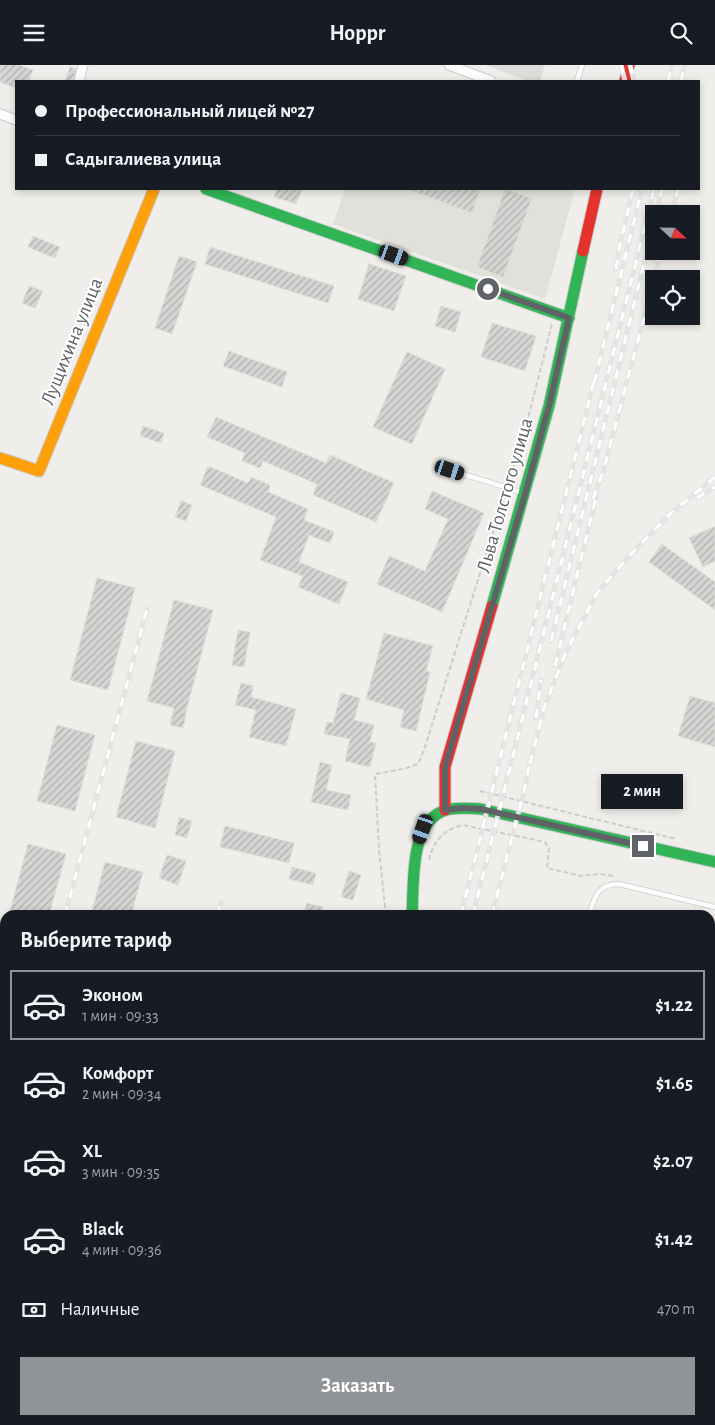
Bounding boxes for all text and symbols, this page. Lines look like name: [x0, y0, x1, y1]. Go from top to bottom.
icon: menu: [20, 19, 48, 47]
icon: search: [667, 19, 695, 47]
text: Hoppr: [329, 22, 386, 44]
text: Профессиональный лицей №27: [65, 102, 314, 121]
text: Садыгалиева улица: [65, 150, 221, 169]
north arrow: [645, 205, 700, 260]
map controls: [645, 205, 700, 325]
car: [377, 243, 410, 267]
button: locate: [645, 270, 700, 325]
street label: Лущихина улица: [37, 275, 106, 408]
route start: [477, 278, 499, 300]
street label: Льва Толстого улица: [473, 415, 537, 575]
car: [433, 458, 466, 482]
callout: 2 мин: [602, 773, 684, 809]
text: 2 мин: [623, 783, 661, 799]
car: [411, 812, 434, 846]
route end: [632, 835, 654, 857]
text: Выберите тариф: [20, 929, 172, 951]
icon: car: [22, 983, 67, 1028]
text: Эконом: [82, 986, 143, 1005]
text: $1.22: [655, 996, 693, 1015]
text: 1 мин · 09:33: [82, 1008, 158, 1024]
icon: car: [22, 1061, 67, 1106]
text: Комфорт: [82, 1064, 153, 1083]
text: $1.65: [656, 1074, 693, 1093]
text: 2 мин · 09:34: [82, 1086, 161, 1102]
icon: car: [22, 1139, 67, 1184]
text: XL: [82, 1142, 102, 1161]
text: $2.07: [653, 1152, 693, 1171]
text: 3 мин · 09:35: [82, 1164, 160, 1180]
icon: car: [22, 1217, 67, 1262]
text: Black: [82, 1220, 124, 1239]
text: $1.42: [655, 1230, 693, 1249]
text: 4 мин · 09:36: [82, 1242, 162, 1258]
icon: cash: [20, 1296, 48, 1324]
text: Наличные: [60, 1300, 140, 1319]
text: 470 m: [657, 1301, 695, 1317]
button: Заказать: [20, 1357, 695, 1415]

